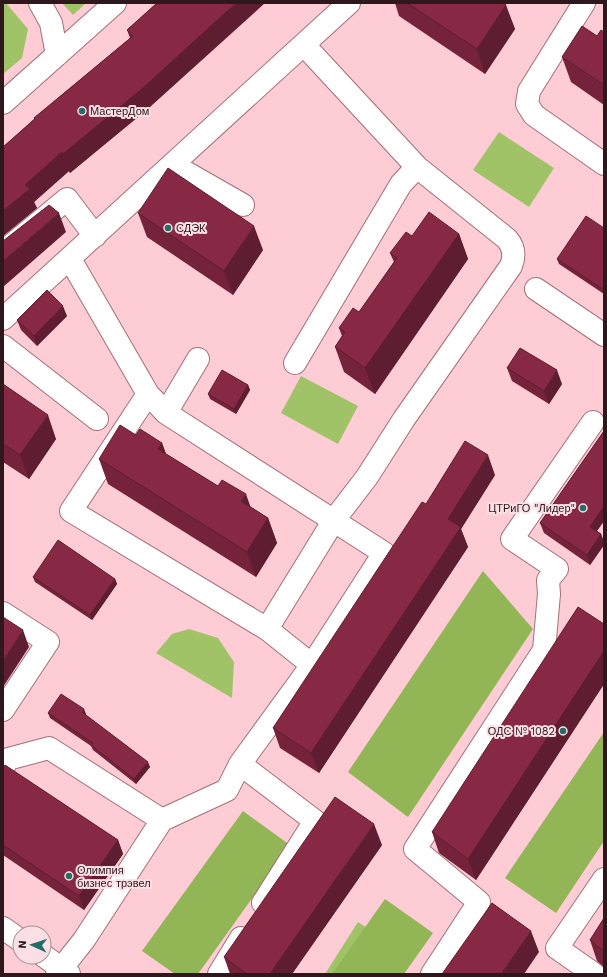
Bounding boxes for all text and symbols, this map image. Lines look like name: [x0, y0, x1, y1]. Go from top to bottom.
place label: МастерДом: [90, 105, 149, 118]
marker: МастерДом: [77, 106, 87, 116]
place label: СДЭК: [176, 222, 206, 235]
marker: СДЭК: [163, 223, 173, 233]
place label: ЦТРиГО "Лидер": [488, 502, 575, 515]
marker: ЦТРиГО "Лидер": [578, 503, 588, 513]
place label: ОДС № 1082: [488, 725, 555, 738]
marker: ОДС № 1082: [558, 726, 568, 736]
place label: Олимпия бизнес трэвел: [77, 864, 151, 890]
marker: Олимпия бизнес трэвел: [64, 871, 74, 881]
north arrow: [12, 925, 52, 965]
text: N: [16, 940, 29, 949]

